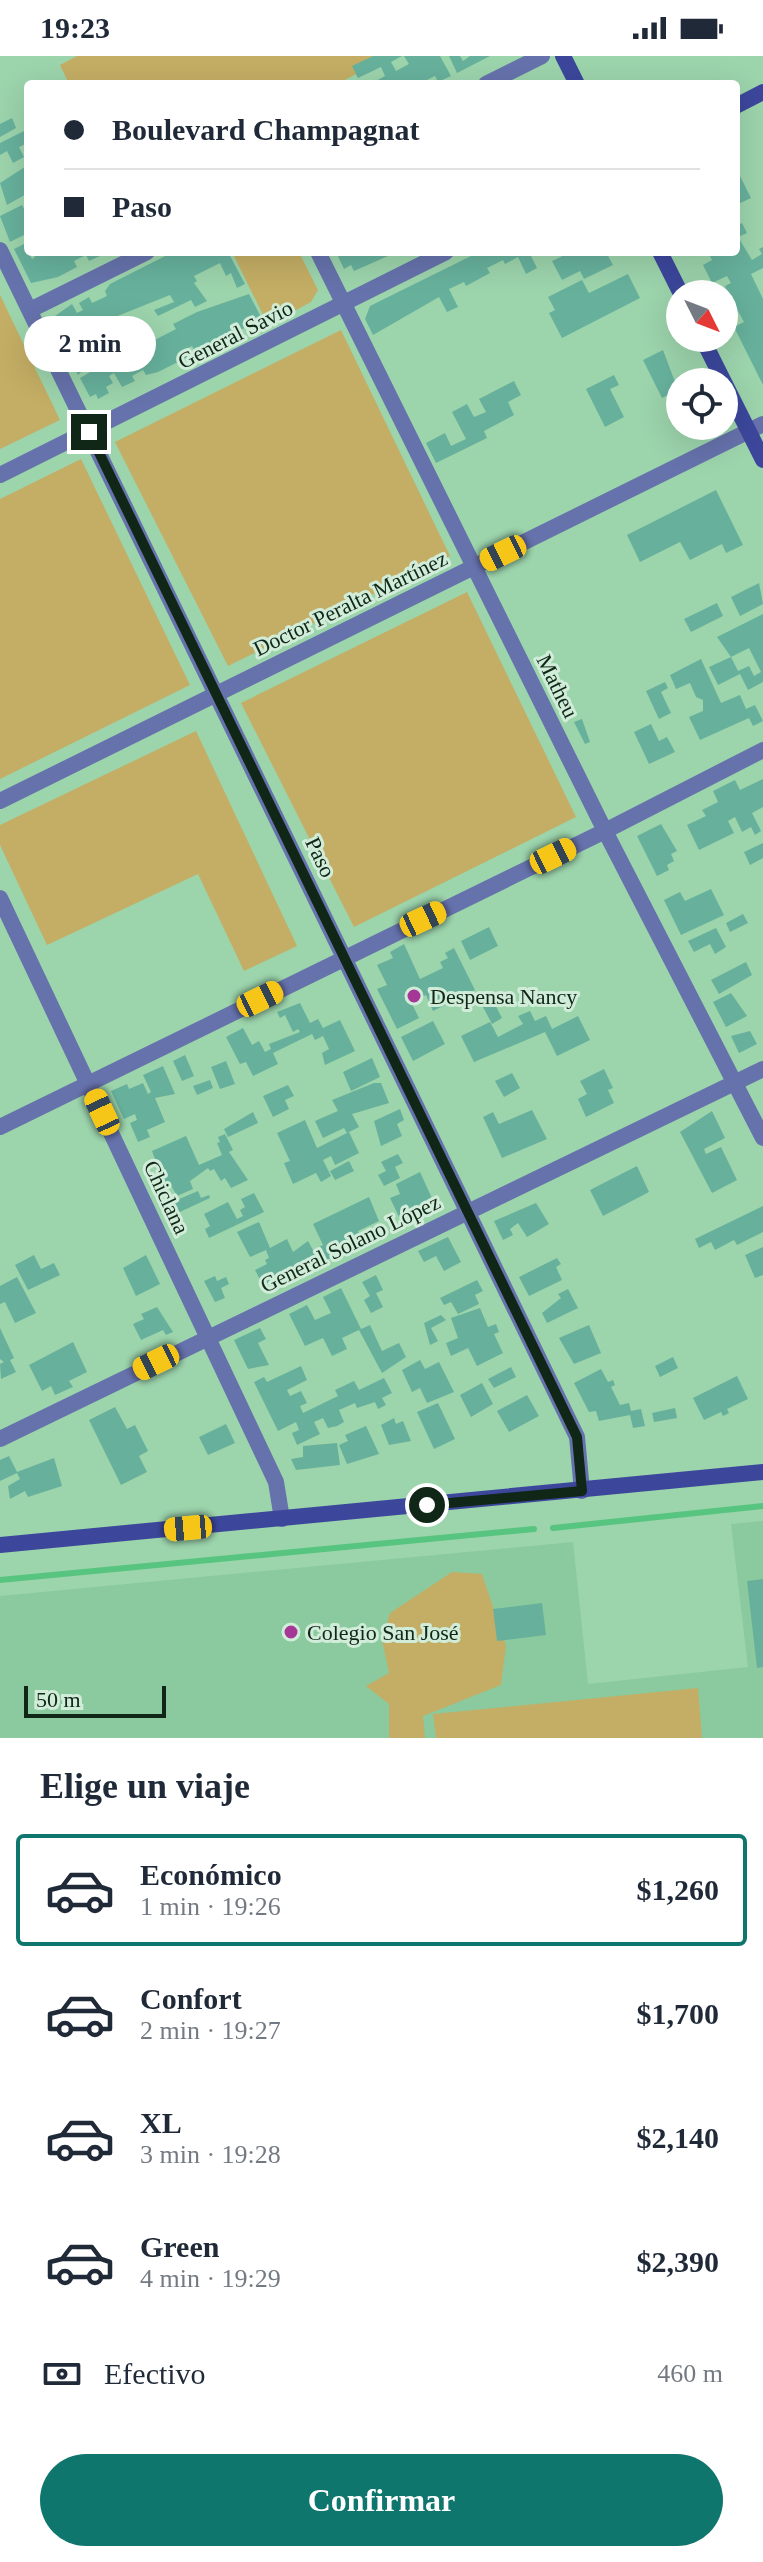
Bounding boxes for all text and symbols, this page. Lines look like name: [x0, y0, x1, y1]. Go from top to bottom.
text: 19:23: [40, 11, 110, 44]
text: Boulevard Champagnat: [112, 113, 420, 146]
text: Paso: [112, 190, 172, 223]
north arrow: [666, 280, 738, 352]
map controls: [666, 280, 738, 440]
street label: General Savio: [174, 295, 297, 374]
callout: 2 min: [23, 316, 155, 372]
text: 2 min: [59, 329, 121, 358]
button: locate: [666, 368, 738, 440]
route end: [71, 414, 107, 450]
car: [476, 532, 530, 574]
street label: Doctor Peralta Martínez: [249, 546, 451, 661]
street label: Matheu: [532, 651, 584, 722]
street label: Paso: [300, 833, 341, 881]
car: [526, 835, 580, 877]
car: [396, 898, 450, 940]
car: [233, 978, 287, 1020]
place label: Despensa Nancy: [430, 984, 577, 1009]
marker: Despensa Nancy: [405, 987, 423, 1005]
car: [81, 1085, 123, 1139]
street label: Chiclana: [139, 1156, 194, 1238]
street label: General Solano López: [256, 1189, 444, 1298]
car: [129, 1341, 183, 1383]
route start: [409, 1487, 445, 1523]
car: [163, 1514, 213, 1542]
place label: Colegio San José: [307, 1620, 459, 1645]
marker: Colegio San José: [282, 1623, 300, 1641]
scale bar: [24, 1682, 166, 1718]
text: 50 m: [36, 1687, 81, 1712]
text: Elige un viaje: [40, 1766, 250, 1806]
icon: car: [44, 1854, 116, 1926]
text: Económico: [140, 1858, 282, 1891]
text: $1,260: [637, 1873, 719, 1906]
text: 1 min · 19:26: [140, 1892, 281, 1921]
icon: car: [44, 1978, 116, 2050]
text: Confort: [140, 1982, 242, 2015]
text: $1,700: [637, 1997, 719, 2030]
text: 2 min · 19:27: [140, 2016, 281, 2045]
icon: car: [44, 2102, 116, 2174]
text: XL: [140, 2106, 182, 2139]
text: $2,140: [637, 2121, 719, 2154]
text: 3 min · 19:28: [140, 2140, 281, 2169]
icon: car: [44, 2226, 116, 2298]
text: Green: [140, 2230, 219, 2263]
text: $2,390: [637, 2245, 719, 2278]
text: 4 min · 19:29: [140, 2264, 281, 2293]
icon: cash: [40, 2352, 84, 2396]
text: Efectivo: [104, 2357, 206, 2390]
text: 460 m: [657, 2359, 723, 2388]
button: Confirmar: [40, 2454, 723, 2546]

